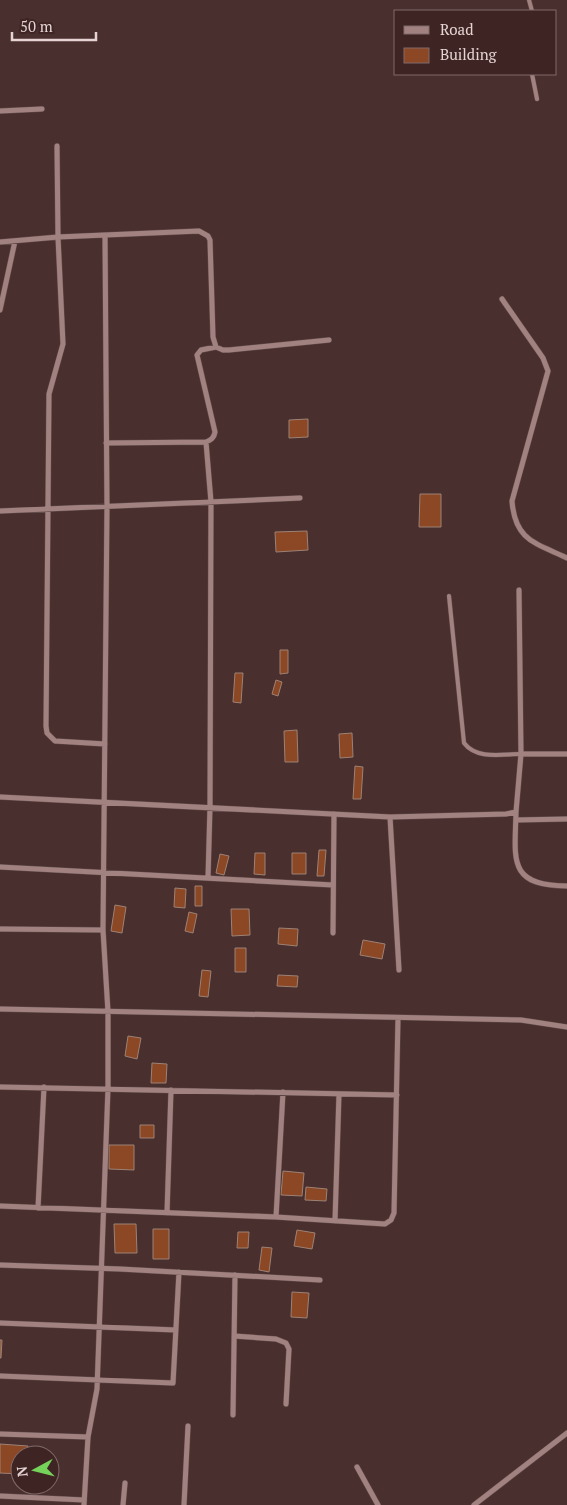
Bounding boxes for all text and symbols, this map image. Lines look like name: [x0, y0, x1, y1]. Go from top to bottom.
scale bar: [12, 10, 96, 42]
legend: [394, 10, 557, 75]
text: 50 m: [20, 16, 53, 36]
text: Road: [440, 19, 473, 39]
text: Building: [440, 44, 498, 64]
north arrow: [10, 1445, 60, 1495]
text: N: [11, 1465, 32, 1478]

